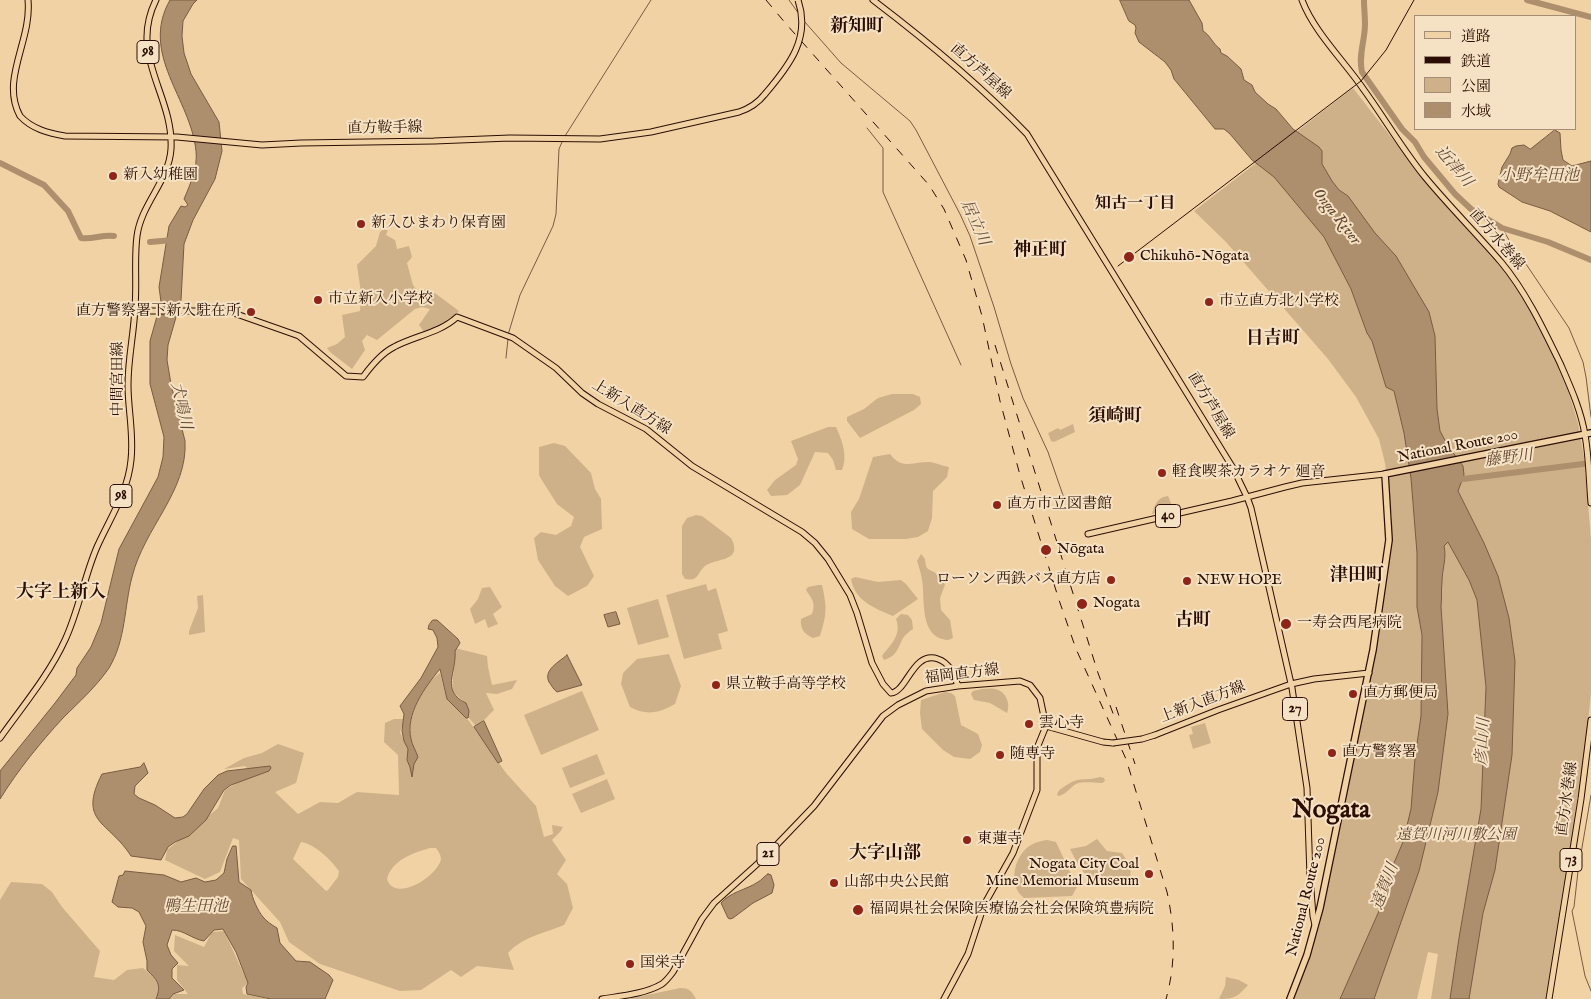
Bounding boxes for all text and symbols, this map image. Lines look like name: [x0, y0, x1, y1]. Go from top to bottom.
legend: [1414, 15, 1576, 130]
district label: 新知町: [830, 16, 884, 38]
text: 道路: [1461, 27, 1491, 46]
street label: 直方芦屋線: [946, 40, 1014, 104]
road number: 98: [137, 41, 159, 64]
text: 鉄道: [1461, 52, 1491, 71]
text: 公園: [1461, 77, 1491, 96]
text: 水域: [1461, 102, 1491, 121]
street label: 直方鞍手線: [347, 119, 423, 139]
water label: 近津川: [1430, 142, 1476, 192]
place label: 新入幼稚園: [123, 167, 198, 185]
water label: 小野牟田池: [1499, 167, 1579, 187]
marker: 新入幼稚園: [107, 170, 119, 182]
water label: Onga River: [1308, 185, 1364, 249]
district label: 知古一丁目: [1095, 195, 1175, 215]
water label: 居立川: [955, 197, 993, 249]
street label: 直方水巻線: [1465, 206, 1527, 274]
place label: 新入ひまわり保育園: [371, 215, 506, 233]
marker: 新入ひまわり保育園: [355, 218, 367, 230]
district label: 神正町: [1013, 240, 1067, 262]
place label: Chikuhō-Nōgata: [1140, 248, 1249, 266]
marker: Chikuhō-Nōgata: [1122, 250, 1136, 264]
place label: 市立新入小学校: [328, 291, 433, 309]
place label: 市立直方北小学校: [1219, 293, 1339, 311]
marker: 市立新入小学校: [312, 294, 324, 306]
marker: 市立直方北小学校: [1203, 296, 1215, 308]
place label: 直方警察署下新入駐在所: [76, 303, 241, 321]
marker: 直方警察署下新入駐在所: [245, 306, 257, 318]
district label: 日吉町: [1246, 328, 1300, 350]
street label: 中間宮田線: [110, 342, 128, 416]
street label: 直方芦屋線: [1183, 369, 1237, 443]
street label: 上新入直方線: [588, 377, 674, 439]
water label: 犬鳴川: [165, 380, 195, 432]
district label: 須崎町: [1088, 406, 1142, 428]
street label: National Route 200: [1396, 427, 1520, 467]
water label: 藤野川: [1484, 447, 1534, 471]
place label: 軽食喫茶カラオケ 廻音: [1172, 464, 1325, 482]
marker: 軽食喫茶カラオケ 廻音: [1156, 467, 1168, 479]
road number: 98: [110, 484, 132, 508]
place label: 直方市立図書館: [1007, 496, 1112, 514]
marker: 直方市立図書館: [991, 499, 1003, 511]
road number: 40: [1156, 504, 1180, 528]
place label: Nōgata: [1057, 541, 1104, 559]
marker: Nōgata: [1039, 543, 1053, 557]
district label: 津田町: [1330, 565, 1384, 587]
place label: ローソン西鉄バス直方店: [936, 571, 1101, 589]
place label: NEW HOPE: [1197, 572, 1282, 590]
marker: ローソン西鉄バス直方店: [1105, 574, 1117, 586]
marker: NEW HOPE: [1181, 575, 1193, 587]
district label: 大字上新入: [16, 582, 106, 604]
place label: Nogata: [1093, 595, 1140, 613]
marker: Nogata: [1075, 597, 1089, 611]
district label: 古町: [1175, 610, 1211, 632]
place label: 一寿会西尾病院: [1297, 615, 1402, 633]
marker: 一寿会西尾病院: [1279, 617, 1293, 631]
street label: 福岡直方線: [924, 661, 1000, 689]
place label: 県立鞍手高等学校: [726, 676, 846, 694]
street label: 上新入直方線: [1158, 678, 1248, 728]
marker: 県立鞍手高等学校: [710, 679, 722, 691]
place label: 直方郵便局: [1363, 685, 1438, 703]
marker: 直方郵便局: [1347, 688, 1359, 700]
road number: 27: [1282, 698, 1308, 721]
place label: 雲心寺: [1039, 715, 1084, 733]
marker: 雲心寺: [1023, 718, 1035, 730]
water label: 彦山川: [1473, 718, 1495, 766]
place label: 直方警察署: [1342, 744, 1417, 762]
place label: 随専寺: [1010, 746, 1055, 764]
marker: 直方警察署: [1326, 747, 1338, 759]
marker: 随専寺: [994, 749, 1006, 761]
street label: 直方水巻線: [1554, 761, 1582, 837]
district label: Nogata: [1292, 797, 1370, 827]
park label: 遠賀川河川敷公園: [1396, 827, 1516, 845]
place label: 東蓮寺: [977, 831, 1022, 849]
marker: 東蓮寺: [961, 834, 973, 846]
street label: National Route 200: [1283, 836, 1331, 958]
road number: 21: [757, 842, 779, 866]
district label: 大字山部: [849, 843, 921, 865]
road number: 73: [1560, 848, 1582, 872]
place label: Nogata City Coal Mine Memorial Museum: [986, 856, 1139, 891]
water label: 遠賀川: [1368, 861, 1404, 913]
marker: Nogata City Coal Mine Memorial Museum: [1143, 868, 1155, 880]
place label: 山部中央公民館: [844, 874, 949, 892]
marker: 山部中央公民館: [828, 877, 840, 889]
water label: 鴨生田池: [164, 898, 228, 918]
place label: 福岡県社会保険医療協会社会保険筑豊病院: [869, 901, 1154, 919]
marker: 福岡県社会保険医療協会社会保険筑豊病院: [851, 903, 865, 917]
place label: 国栄寺: [640, 955, 685, 973]
marker: 国栄寺: [624, 958, 636, 970]

